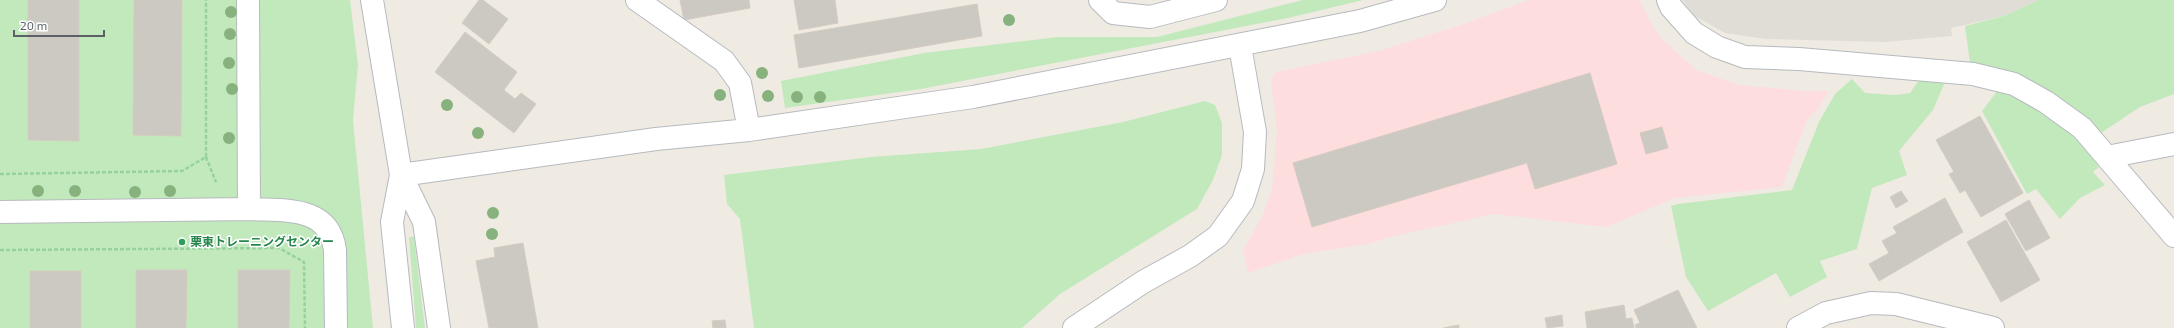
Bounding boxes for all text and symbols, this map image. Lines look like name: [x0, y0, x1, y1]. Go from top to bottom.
scale bar: [14, 12, 104, 38]
text: 20 m: [20, 18, 47, 32]
place label: 栗東トレーニングセンター: [190, 234, 334, 248]
marker: 栗東トレーニングセンター: [177, 237, 187, 247]

